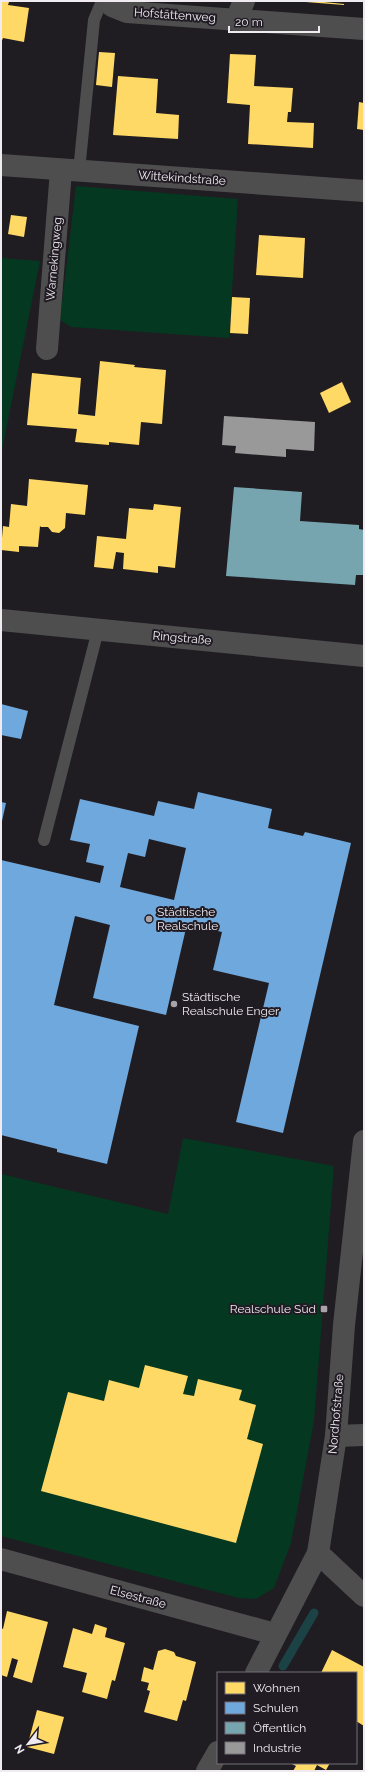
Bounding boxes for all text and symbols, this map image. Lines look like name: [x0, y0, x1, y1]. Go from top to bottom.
street label: Hofstättenweg: [134, 5, 216, 25]
scale bar: [229, 8, 319, 34]
text: 20 m: [235, 15, 263, 29]
street label: Wittekindstraße: [138, 168, 226, 188]
street label: Warnekingweg: [43, 216, 65, 302]
street label: Ringstraße: [152, 628, 212, 648]
place label: Städtische Realschule: [157, 905, 218, 933]
marker: Städtische Realschule: [144, 914, 154, 924]
place label: Städtische Realschule Enger: [182, 990, 280, 1018]
marker: Städtische Realschule Enger: [169, 999, 179, 1009]
place label: Realschule Süd: [230, 1302, 316, 1316]
marker: Realschule Süd: [319, 1304, 329, 1314]
street label: Nordhofstraße: [326, 1374, 346, 1454]
street label: Elsestraße: [108, 1583, 168, 1611]
legend: [217, 1672, 357, 1764]
text: Wohnen: [253, 1681, 300, 1695]
text: Schulen: [253, 1701, 298, 1715]
text: Öffentlich: [253, 1721, 306, 1735]
north arrow: [8, 1724, 48, 1764]
text: Industrie: [253, 1741, 301, 1755]
text: N: [12, 1742, 28, 1756]

